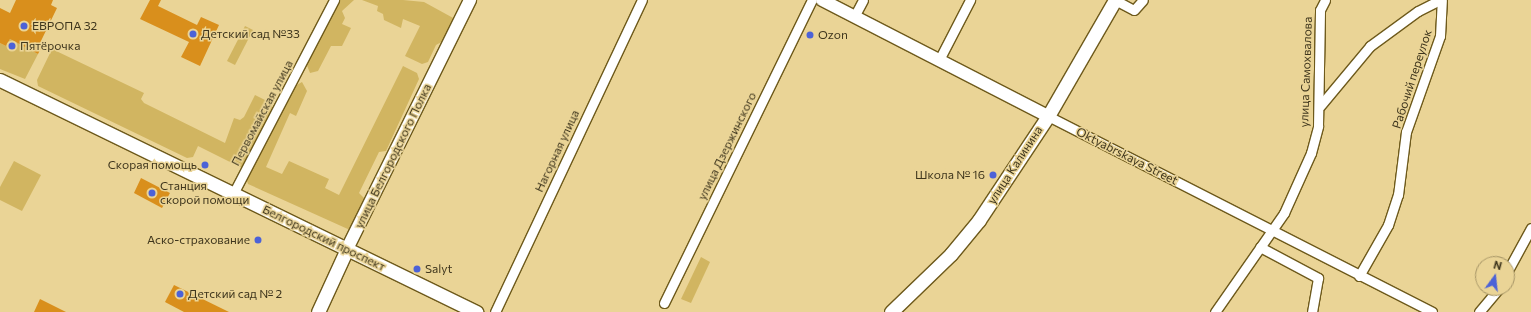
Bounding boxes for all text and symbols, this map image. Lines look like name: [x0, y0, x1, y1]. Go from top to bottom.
street label: улица Самохвалова: [1297, 16, 1315, 128]
place label: ЕВРОПА 32: [32, 19, 97, 33]
marker: ЕВРОПА 32: [19, 21, 29, 31]
place label: Детский сад №33: [201, 27, 300, 41]
place label: Ozon: [818, 28, 848, 42]
street label: Рабочий переулок: [1389, 28, 1435, 130]
marker: Детский сад №33: [188, 29, 198, 39]
marker: Ozon: [805, 30, 815, 40]
place label: Пятёрочка: [20, 39, 80, 53]
marker: Пятёрочка: [7, 41, 17, 51]
street label: Первомайская улица: [228, 58, 296, 168]
street label: улица Белгородского Полка: [352, 81, 434, 231]
street label: улица Дзержинского: [695, 90, 759, 202]
street label: Нагорная улица: [532, 108, 582, 194]
street label: улица Калинина: [984, 123, 1046, 207]
street label: Oktyabrskaya Street: [1074, 124, 1180, 188]
place label: Скорая помощь: [108, 158, 197, 172]
marker: Скорая помощь: [200, 160, 210, 170]
place label: Школа № 16: [915, 168, 985, 182]
marker: Школа № 16: [988, 170, 998, 180]
place label: Станция скорой помощи: [160, 179, 249, 207]
marker: Станция скорой помощи: [147, 188, 157, 198]
street label: Белгородский проспект: [260, 202, 388, 274]
place label: Аско-страхование: [147, 233, 250, 247]
marker: Аско-страхование: [253, 235, 263, 245]
north arrow: [1475, 256, 1515, 296]
text: N: [1492, 258, 1504, 272]
place label: Salyt: [425, 262, 452, 276]
marker: Salyt: [412, 264, 422, 274]
place label: Детский сад № 2: [188, 287, 282, 301]
marker: Детский сад № 2: [175, 289, 185, 299]

